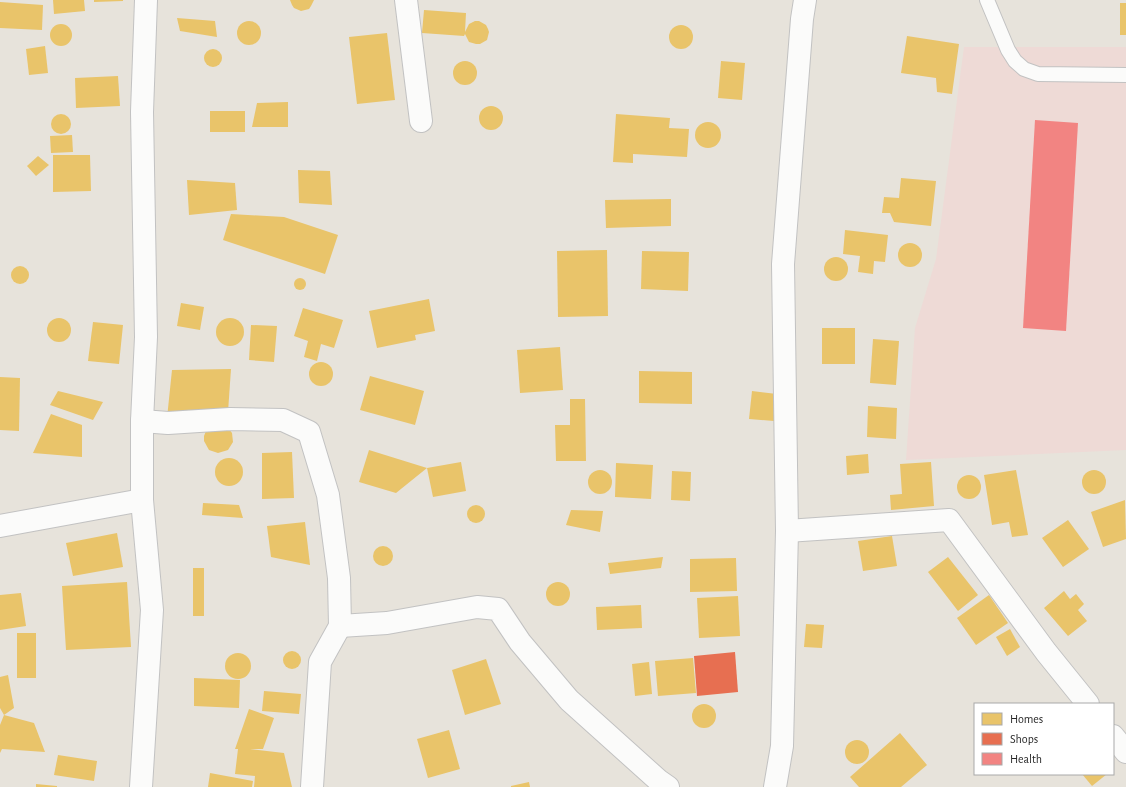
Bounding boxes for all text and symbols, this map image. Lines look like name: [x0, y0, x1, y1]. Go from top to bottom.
legend: [974, 703, 1114, 775]
text: Homes: [1010, 713, 1043, 725]
text: Shops: [1010, 733, 1038, 745]
text: Health: [1010, 753, 1042, 765]

